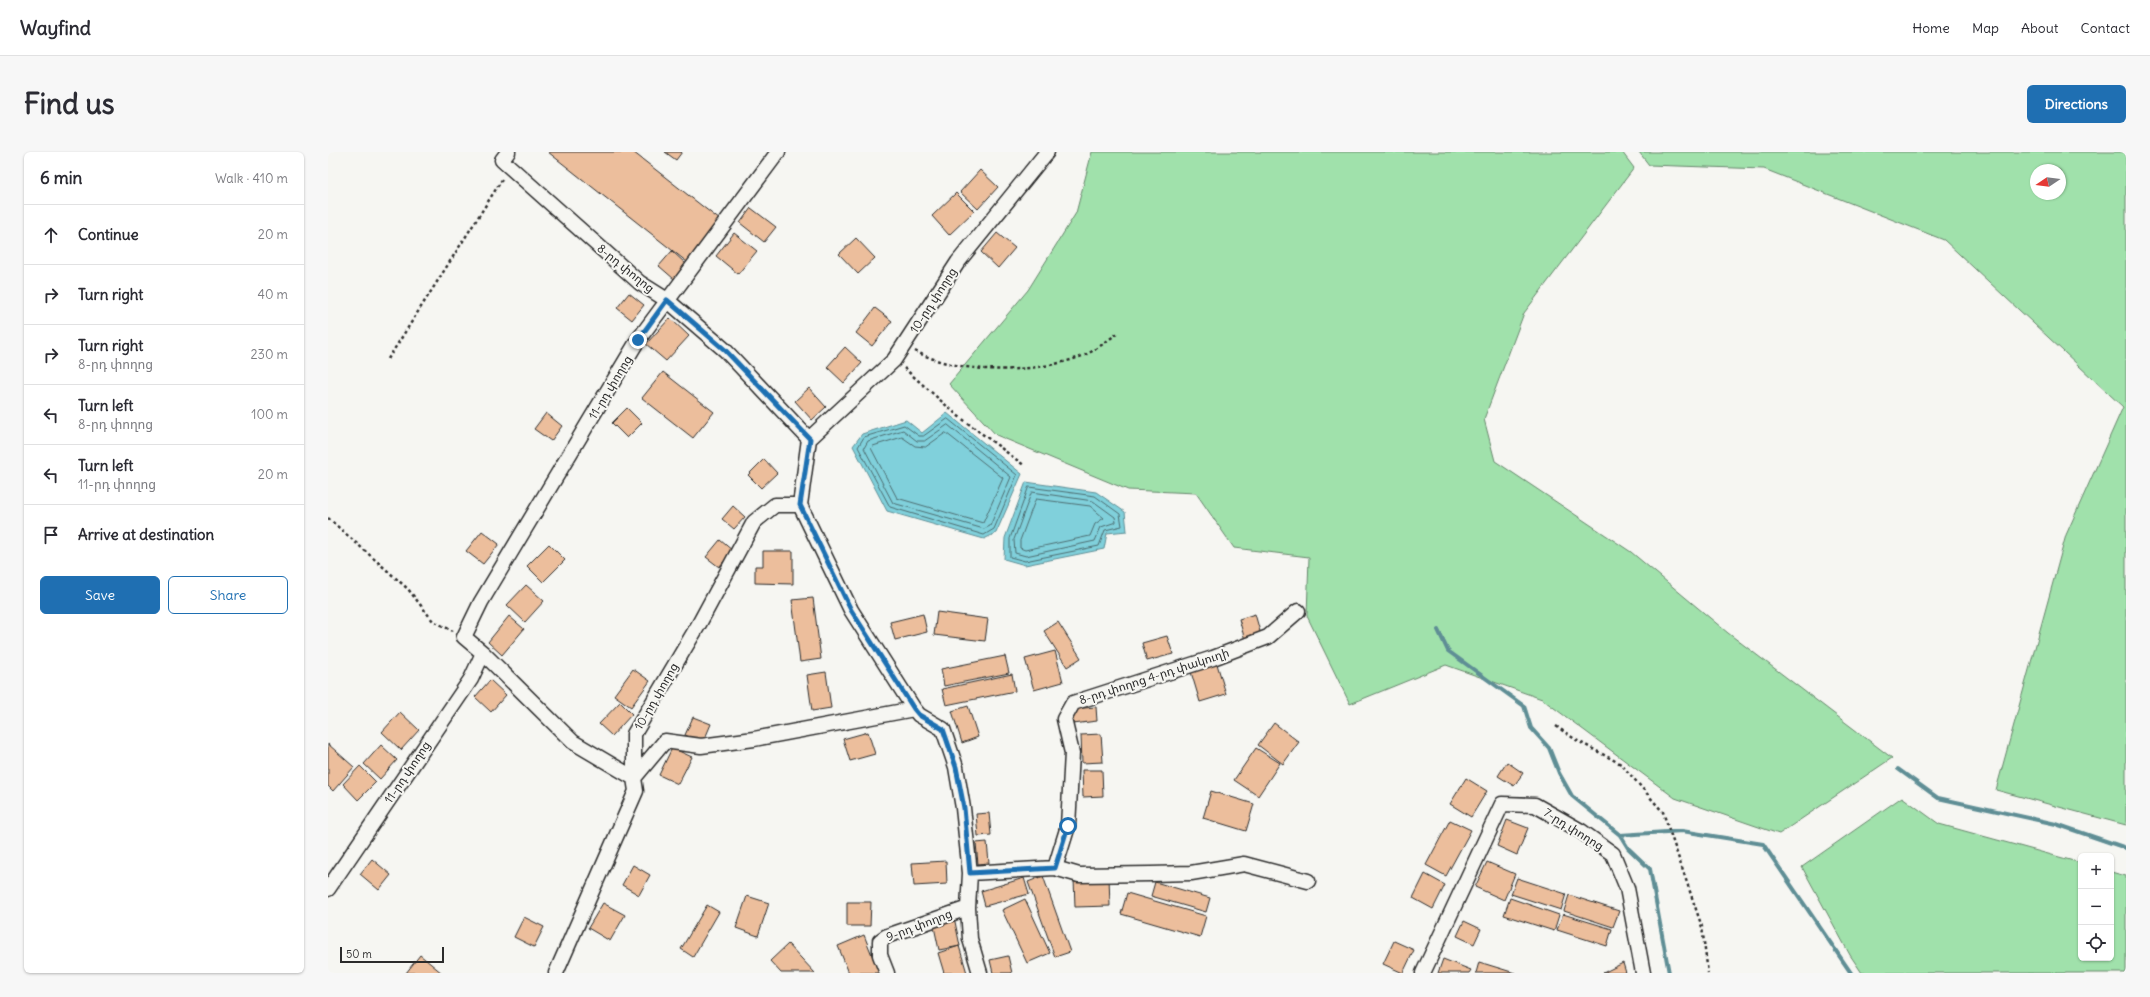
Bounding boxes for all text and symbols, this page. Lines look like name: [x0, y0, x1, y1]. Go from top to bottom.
text: Wayfind: [20, 16, 91, 40]
text: Home: [1912, 19, 1950, 37]
text: Map: [1972, 19, 1999, 37]
text: About: [2021, 19, 2059, 37]
text: Contact: [2081, 19, 2130, 37]
button: Directions: [2027, 85, 2126, 123]
text: Find us: [24, 86, 115, 122]
north arrow: [2030, 164, 2066, 200]
text: 6 min: [40, 167, 82, 189]
text: Walk · 410 m: [215, 170, 288, 187]
icon: ahead: [40, 224, 62, 246]
text: Continue: [78, 225, 139, 244]
text: 20 m: [258, 226, 288, 243]
street label: 8-րդ փողոց: [594, 240, 658, 296]
street label: 10-րդ փողոց: [906, 264, 960, 336]
icon: right: [40, 284, 62, 306]
text: Turn right: [78, 285, 143, 304]
text: 40 m: [257, 286, 288, 303]
route end: [629, 331, 647, 349]
text: Turn right: [78, 336, 143, 355]
icon: right: [40, 344, 62, 366]
text: 230 m: [250, 346, 288, 363]
street label: 11-րդ փողոց: [585, 352, 635, 422]
text: 8-րդ փողոց: [78, 356, 153, 373]
text: Turn left: [78, 396, 133, 415]
icon: left: [40, 404, 62, 426]
text: 100 m: [251, 406, 288, 423]
text: 8-րդ փողոց: [78, 416, 153, 433]
text: Turn left: [78, 456, 133, 475]
icon: left: [40, 464, 62, 486]
text: 20 m: [258, 466, 288, 483]
text: 11-րդ փողոց: [78, 476, 156, 493]
icon: arrive: [40, 524, 62, 546]
text: Arrive at destination: [78, 525, 214, 544]
button: Save: [40, 576, 160, 614]
button: Share: [168, 576, 288, 614]
street label: 8-րդ փողոց 4-րդ փակուղի: [1077, 645, 1231, 707]
street label: 10-րդ փողոց: [631, 660, 681, 732]
street label: 11-րդ փողոց: [381, 738, 433, 806]
street label: 7-րդ փողոց: [1541, 805, 1607, 853]
route start: [1059, 817, 1077, 835]
map controls: [2078, 853, 2114, 961]
button: +: [2078, 853, 2114, 889]
button: −: [2078, 889, 2114, 925]
street label: 9-րդ փողոց: [884, 906, 954, 944]
button: locate: [2078, 925, 2114, 961]
scale bar: [340, 945, 444, 964]
text: 50 m: [346, 947, 372, 961]

